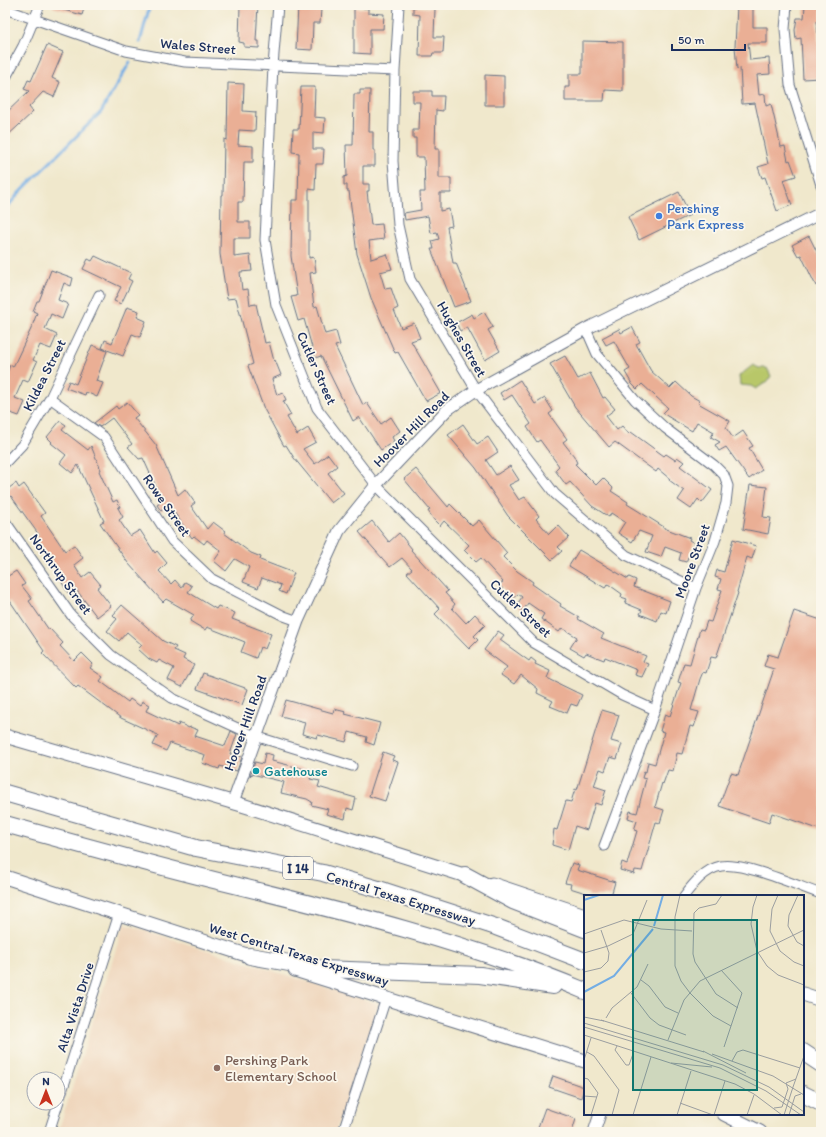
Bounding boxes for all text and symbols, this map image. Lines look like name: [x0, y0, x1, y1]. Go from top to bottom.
scale bar: [672, 26, 745, 52]
text: 50 m: [678, 33, 704, 47]
street label: Wales Street: [159, 35, 237, 58]
place label: Pershing Park Express: [667, 200, 744, 233]
marker: Pershing Park Express: [654, 211, 664, 221]
street label: Hughes Street: [433, 298, 490, 380]
street label: Cutler Street: [293, 329, 340, 407]
street label: Kildea Street: [19, 336, 70, 414]
street label: Hoover Hill Road: [370, 387, 453, 471]
street label: Rowe Street: [139, 471, 194, 540]
street label: Moore Street: [671, 522, 714, 601]
street label: Northrup Street: [26, 531, 96, 618]
street label: Cutler Street: [486, 575, 555, 641]
street label: Hoover Hill Road: [220, 673, 271, 773]
place label: Gatehouse: [264, 763, 328, 780]
marker: Gatehouse: [251, 766, 261, 776]
road number: I 14: [283, 857, 313, 879]
street label: Central Texas Expressway: [324, 868, 478, 929]
inset map: [584, 895, 804, 1115]
street label: West Central Texas Expressway: [207, 919, 391, 990]
street label: Alta Vista Drive: [53, 960, 98, 1054]
place label: Pershing Park Elementary School: [225, 1052, 337, 1085]
marker: Pershing Park Elementary School: [212, 1063, 222, 1073]
north arrow: [26, 1071, 66, 1111]
text: N: [42, 1075, 50, 1088]

